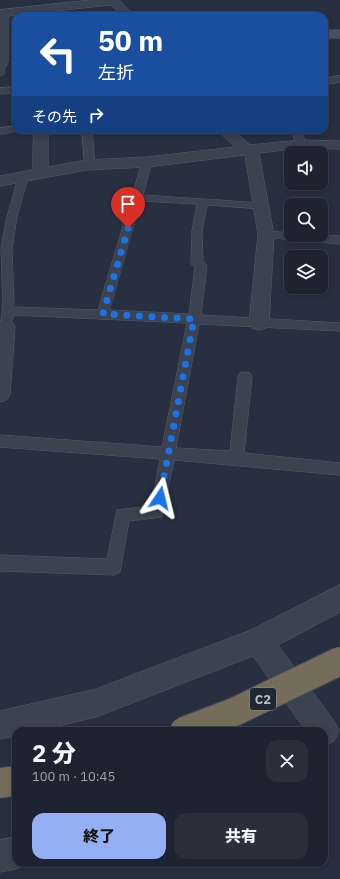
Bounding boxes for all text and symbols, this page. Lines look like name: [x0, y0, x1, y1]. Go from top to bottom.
text: 50 m: [98, 22, 163, 59]
icon: left: [32, 28, 84, 80]
text: 左折: [98, 61, 134, 84]
icon: right: [85, 104, 107, 126]
text: その先: [32, 107, 77, 126]
map controls: [284, 146, 328, 294]
button: sound: [284, 146, 328, 190]
pin: [111, 187, 145, 228]
icon: arrive: [117, 193, 139, 215]
button: search: [284, 198, 328, 242]
button: layers: [284, 250, 328, 294]
position arrow: [139, 477, 181, 519]
road number: C2: [250, 688, 276, 710]
text: 2 分: [32, 737, 76, 769]
button: close: [266, 740, 308, 782]
text: 100 m · 10:45: [32, 768, 115, 785]
button: 終了: [32, 813, 166, 859]
button: 共有: [174, 813, 308, 859]

